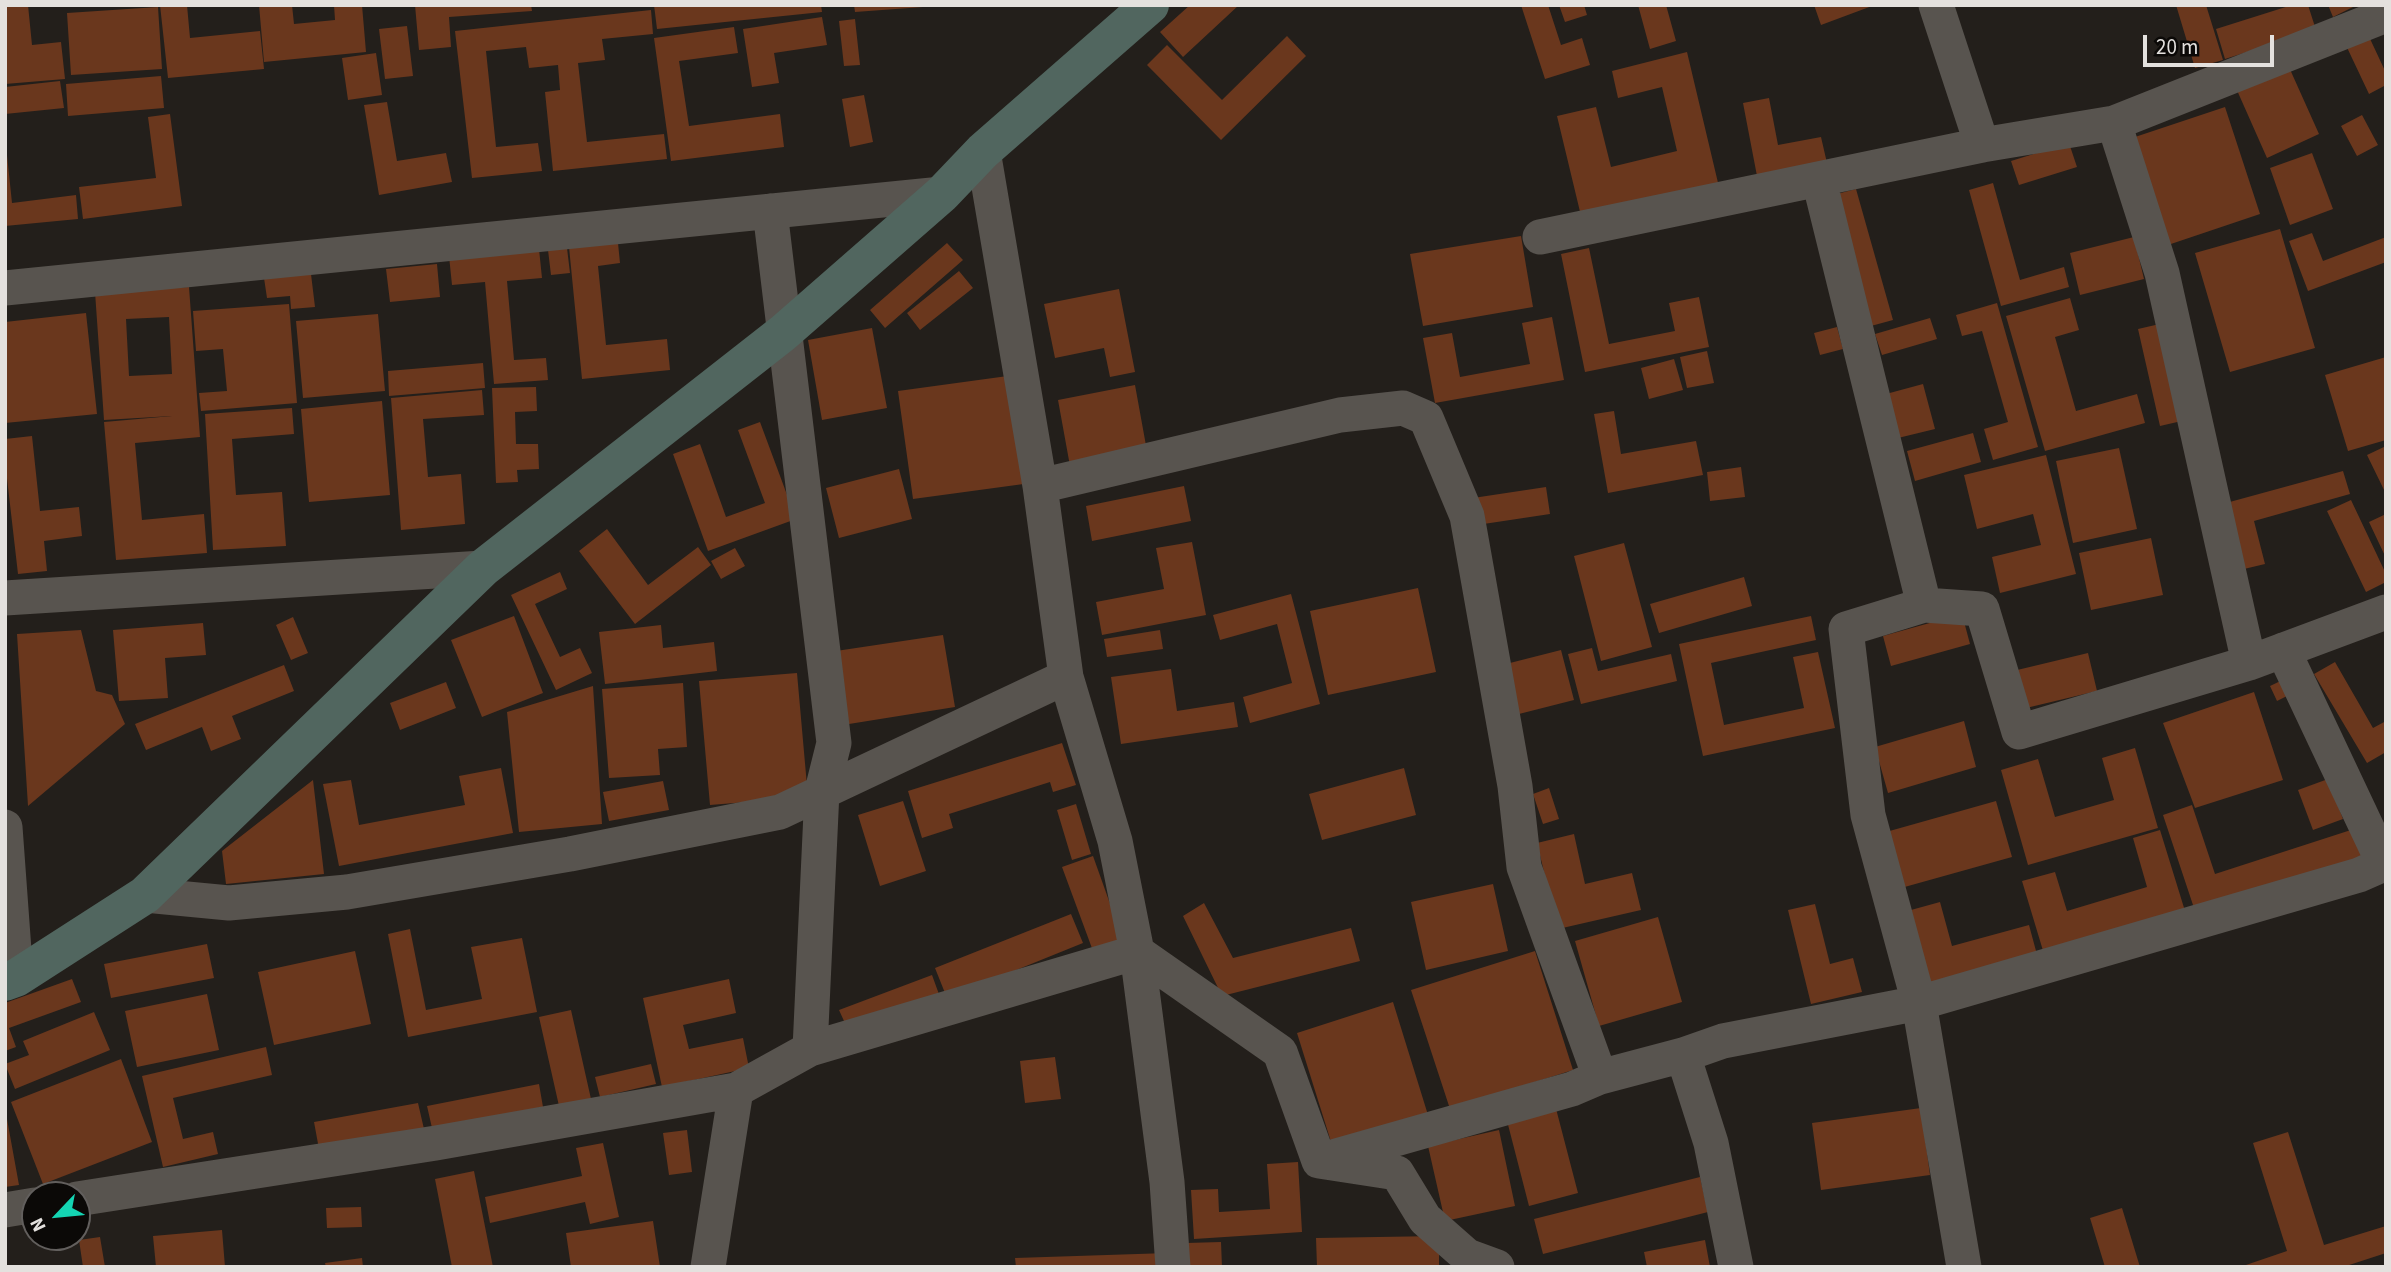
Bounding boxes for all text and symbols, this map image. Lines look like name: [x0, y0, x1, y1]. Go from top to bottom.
scale bar: [2146, 21, 2277, 65]
text: 20 m: [2156, 32, 2198, 62]
north arrow: [21, 1181, 91, 1251]
text: N: [24, 1213, 53, 1236]

